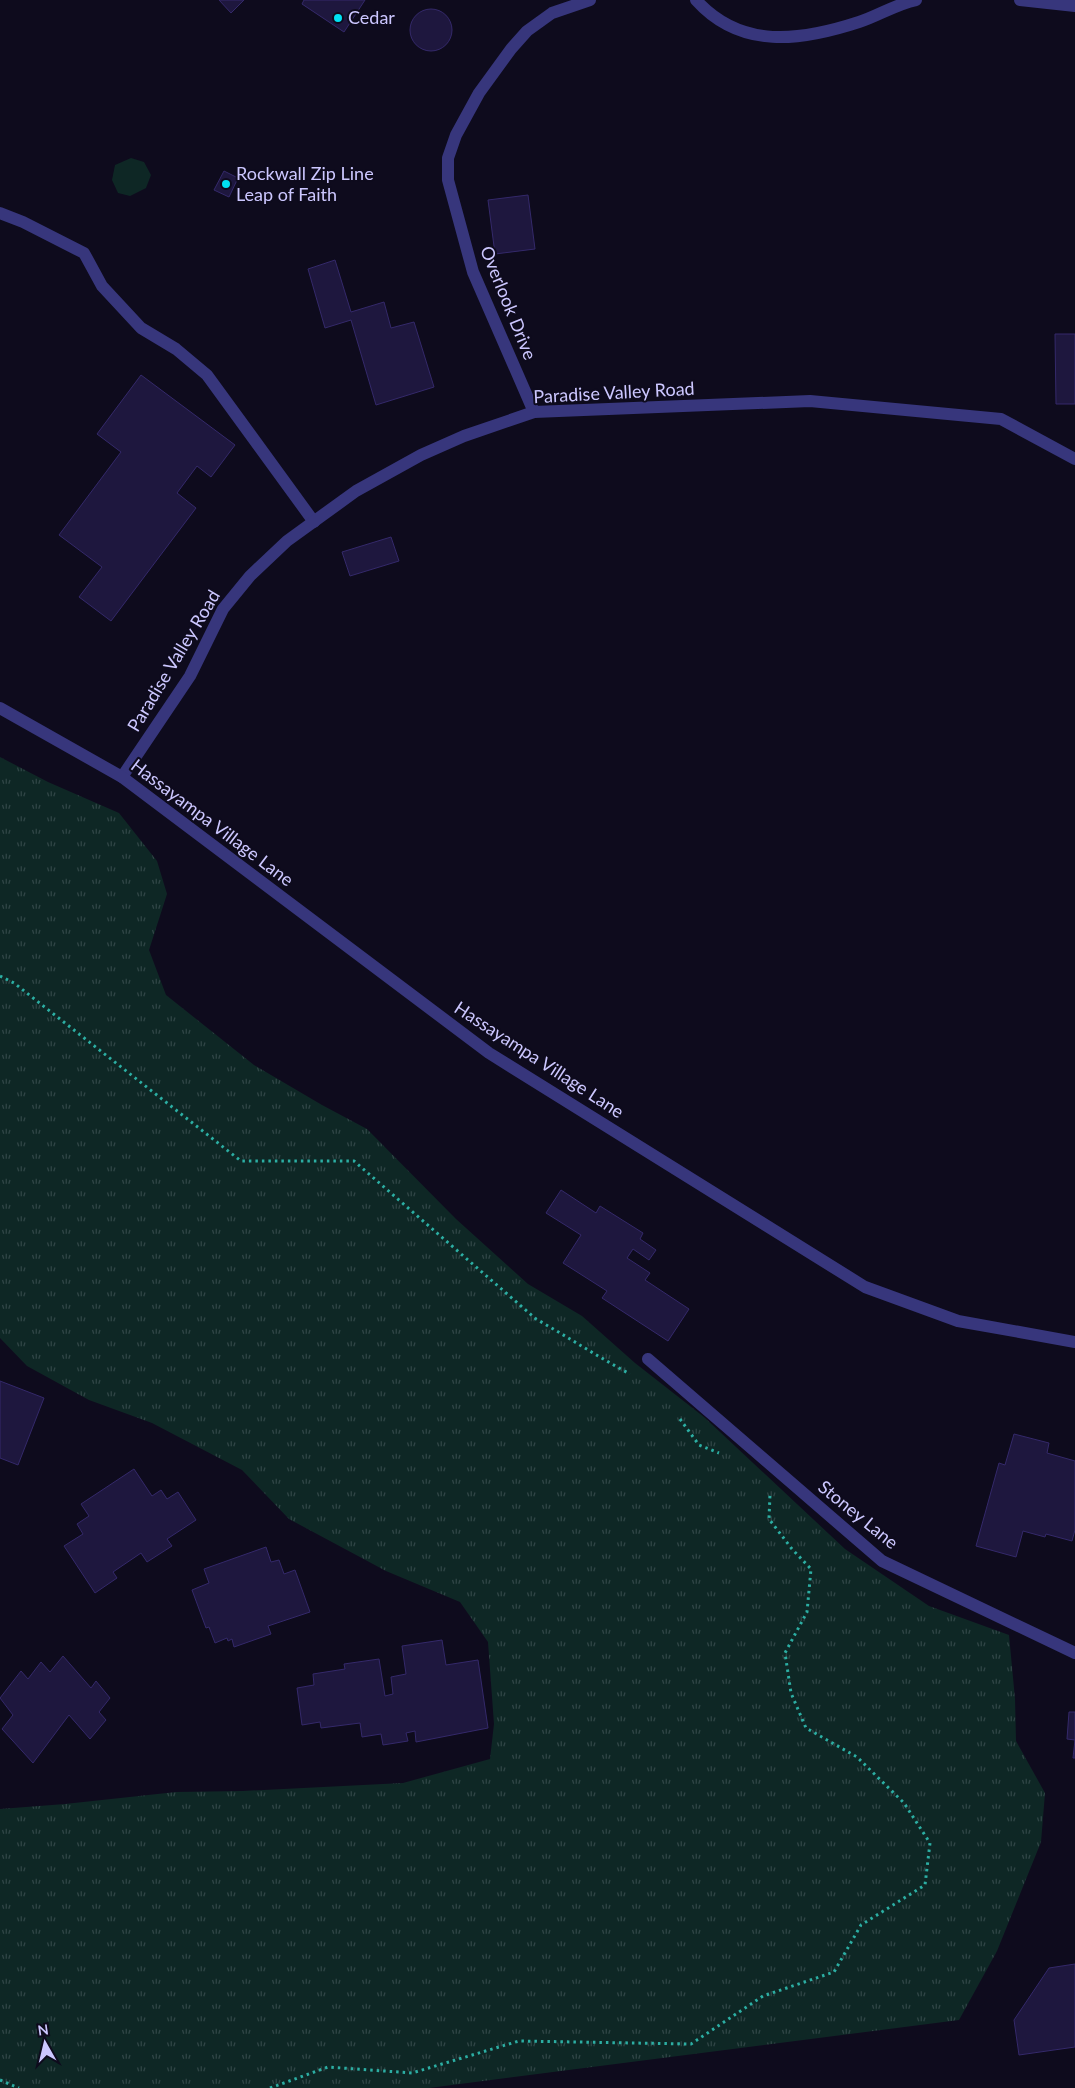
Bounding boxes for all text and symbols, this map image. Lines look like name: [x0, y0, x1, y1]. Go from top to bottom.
place label: Cedar: [348, 6, 395, 28]
marker: Cedar: [332, 12, 344, 24]
place label: Rockwall Zip Line Leap of Faith: [236, 162, 374, 205]
marker: Rockwall Zip Line Leap of Faith: [220, 178, 232, 190]
street label: Overlook Drive: [476, 243, 542, 363]
street label: Paradise Valley Road: [533, 377, 695, 407]
street label: Paradise Valley Road: [122, 586, 224, 735]
street label: Hassayampa Village Lane: [127, 754, 298, 890]
street label: Hassayampa Village Lane: [451, 996, 628, 1122]
street label: Stoney Lane: [814, 1475, 903, 1553]
north arrow: [20, 2018, 70, 2068]
text: N: [37, 2020, 50, 2039]

